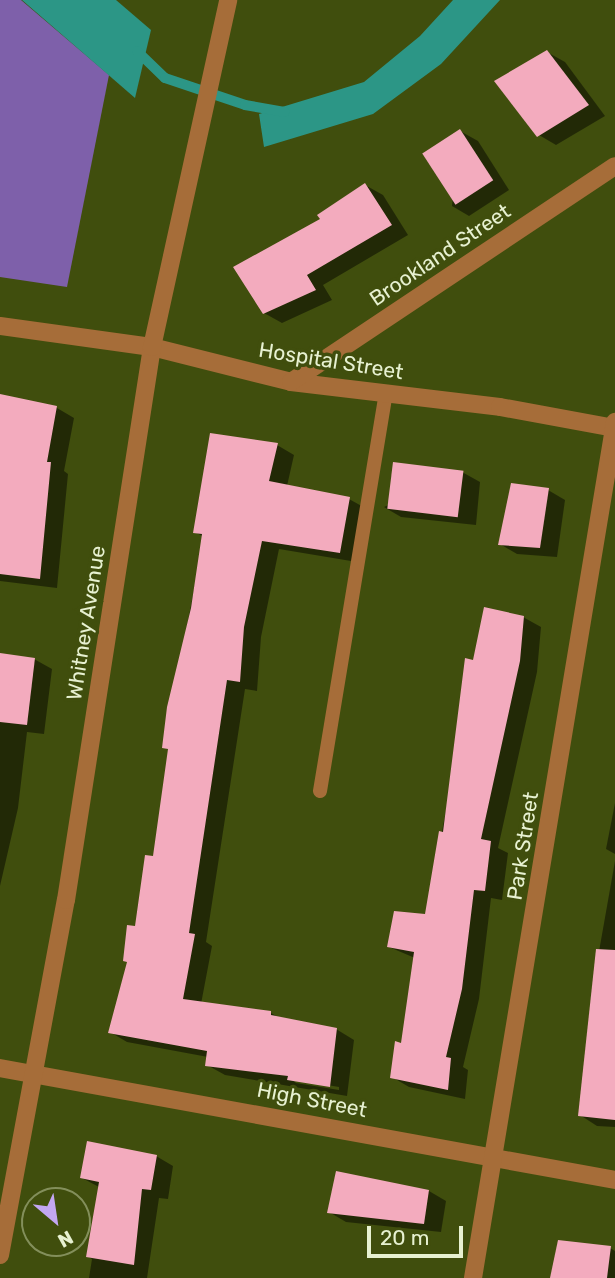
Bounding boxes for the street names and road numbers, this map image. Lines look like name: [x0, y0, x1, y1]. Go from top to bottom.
street label: Brookland Street: [365, 199, 515, 311]
street label: Hospital Street: [257, 337, 405, 385]
street label: Whitney Avenue: [61, 543, 111, 703]
street label: Park Street: [502, 790, 544, 902]
street label: High Street: [255, 1077, 369, 1123]

